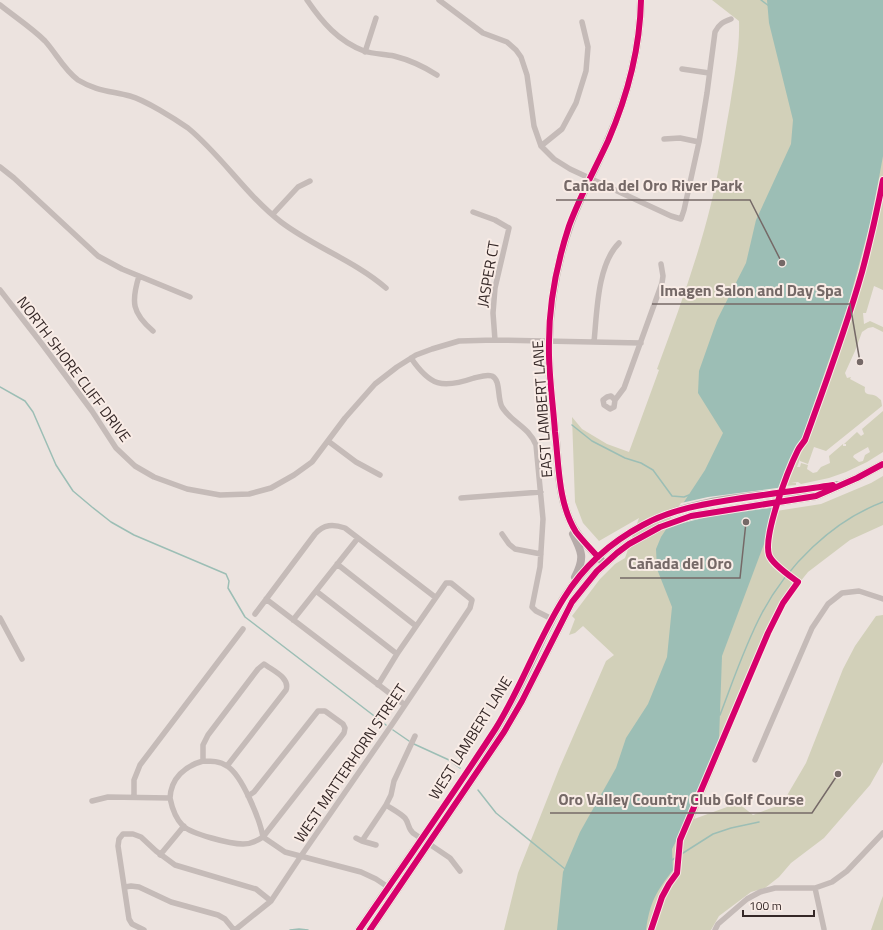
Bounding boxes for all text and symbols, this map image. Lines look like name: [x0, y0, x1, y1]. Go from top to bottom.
callout: Cañada del Oro River Park: [556, 172, 750, 200]
text: Cañada del Oro River Park: [564, 173, 743, 197]
street label: JASPER CT: [471, 239, 505, 309]
callout: Imagen Salon and Day Spa: [652, 276, 850, 304]
text: Imagen Salon and Day Spa: [660, 278, 842, 302]
street label: NORTH SHORE CLIFF DRIVE: [11, 291, 137, 447]
street label: EAST LAMBERT LANE: [526, 340, 558, 478]
callout: Cañada del Oro: [620, 550, 740, 578]
text: Cañada del Oro: [628, 551, 732, 575]
street label: WEST LAMBERT LANE: [423, 672, 517, 804]
street label: WEST MATTERHORN STREET: [288, 679, 412, 847]
callout: Oro Valley Country Club Golf Course: [550, 785, 812, 813]
text: Oro Valley Country Club Golf Course: [558, 787, 804, 811]
scale bar: [743, 892, 814, 918]
text: 100 m: [749, 896, 782, 915]

